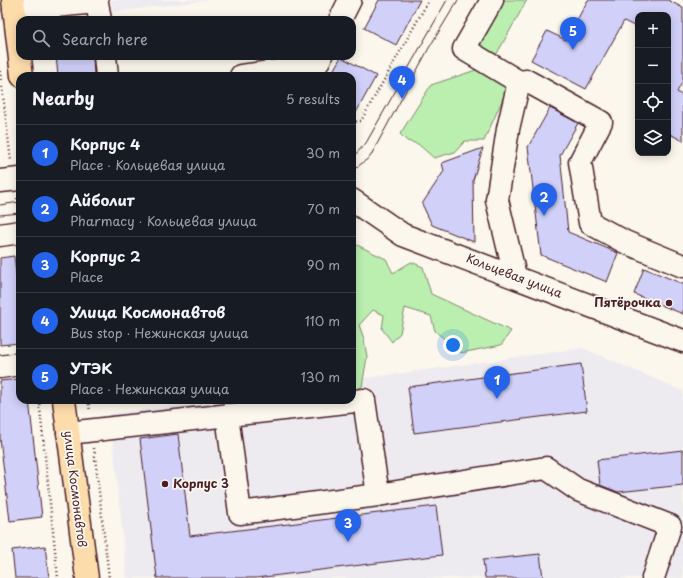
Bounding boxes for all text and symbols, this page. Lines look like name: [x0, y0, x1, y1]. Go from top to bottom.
map controls: [635, 12, 671, 156]
button: +: [635, 12, 671, 48]
search box: [16, 16, 356, 60]
pin: 5: [560, 17, 586, 50]
icon: search: [30, 27, 52, 49]
text: Search here: [62, 27, 148, 50]
button: −: [635, 48, 671, 84]
pin: 4: [389, 66, 415, 99]
button: locate: [635, 84, 671, 120]
text: Nearby: [32, 85, 94, 111]
text: 5 results: [286, 89, 340, 108]
button: layers: [635, 120, 671, 156]
text: Корпус 4: [70, 132, 140, 155]
text: 1: [42, 143, 48, 162]
text: 30 m: [306, 143, 340, 162]
text: Place · Кольцевая улица: [70, 155, 225, 174]
pin: 2: [531, 183, 557, 216]
text: Айболит: [70, 188, 135, 211]
text: 2: [40, 199, 50, 218]
text: 70 m: [307, 199, 340, 218]
text: Pharmacy · Кольцевая улица: [70, 211, 257, 230]
text: Корпус 2: [70, 244, 140, 267]
street label: Кольцевая улица: [464, 248, 565, 302]
text: 3: [41, 255, 49, 274]
text: 90 m: [307, 255, 340, 274]
text: Place: [70, 267, 103, 286]
place label: Пятёрочка: [594, 293, 662, 311]
marker: Пятёрочка: [664, 298, 674, 308]
text: Улица Космонавтов: [70, 300, 225, 323]
text: 4: [41, 311, 49, 330]
text: 110 m: [305, 311, 340, 330]
text: Bus stop · Нежинская улица: [70, 323, 248, 342]
your location: [443, 335, 463, 355]
text: УТЭК: [70, 356, 112, 379]
pin: 1: [484, 366, 510, 399]
text: 5: [41, 367, 49, 386]
text: 130 m: [301, 367, 340, 386]
text: Place · Нежинская улица: [70, 379, 229, 398]
street label: улица Космонавтов: [60, 430, 92, 548]
place label: Корпус 3: [173, 474, 229, 492]
marker: Корпус 3: [160, 479, 170, 489]
pin: 3: [335, 509, 361, 542]

